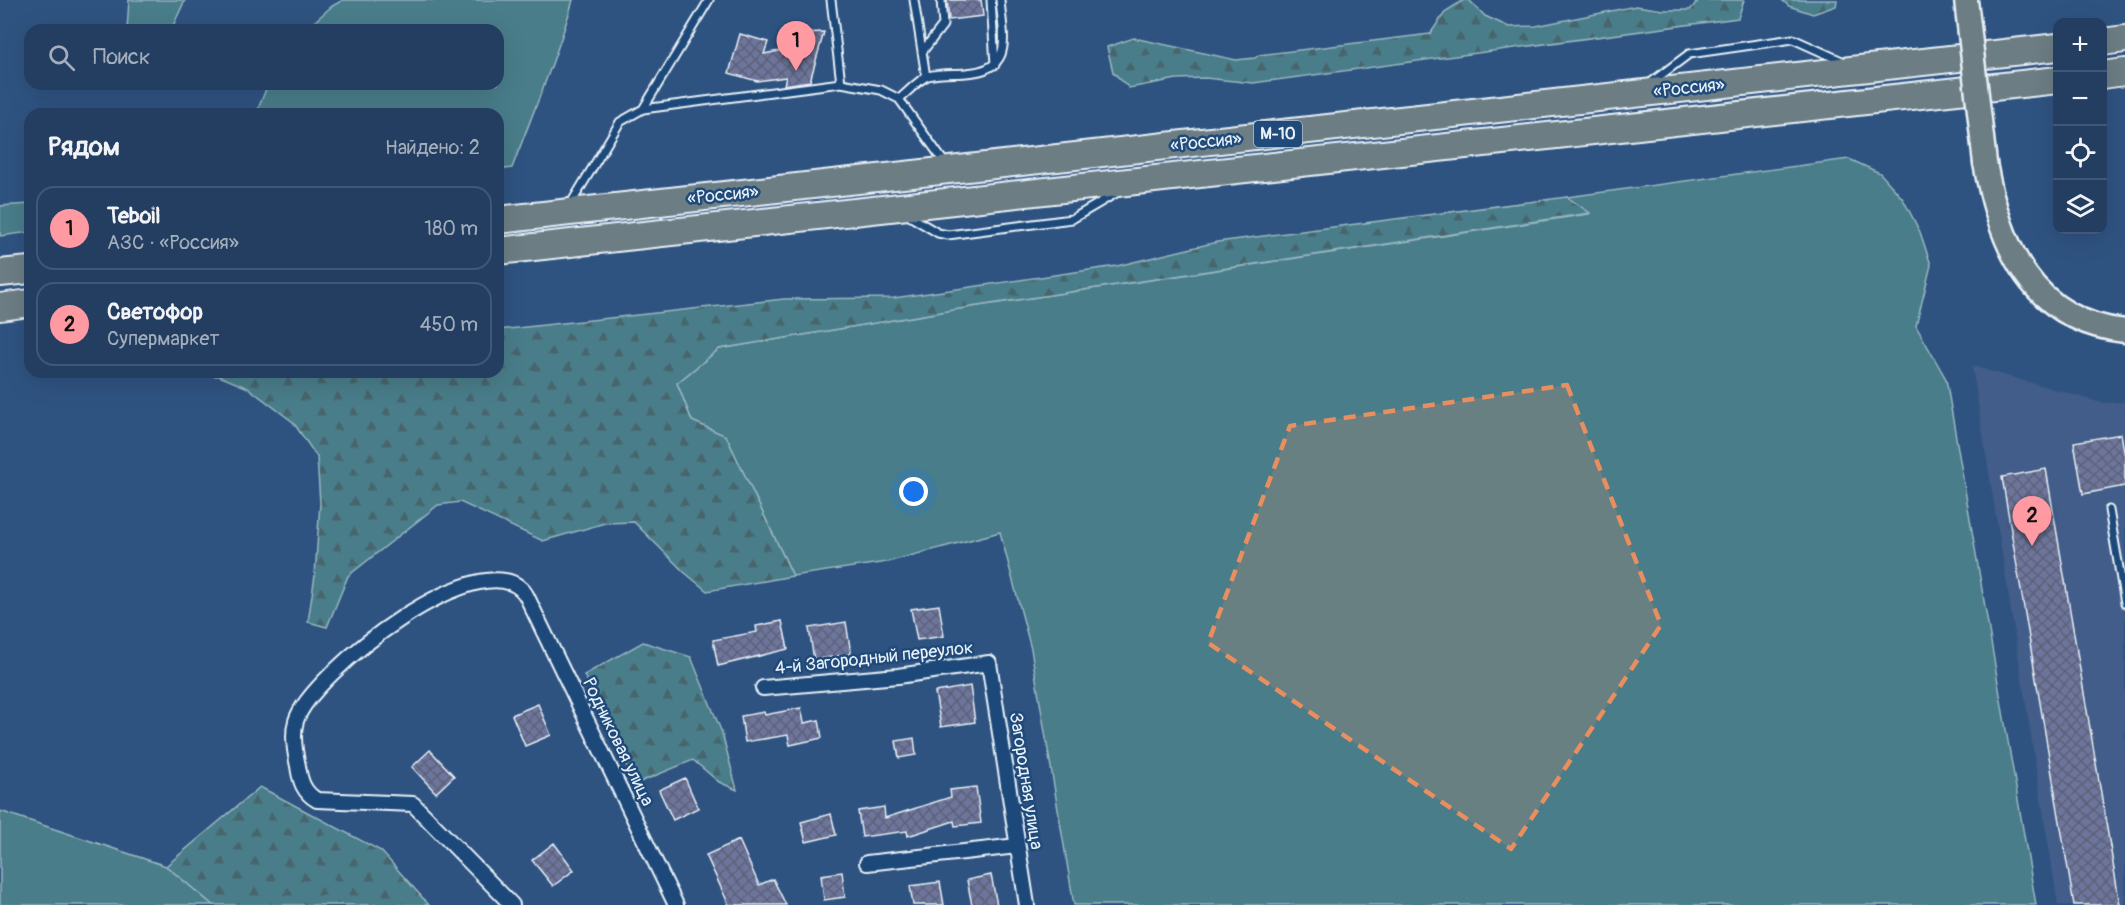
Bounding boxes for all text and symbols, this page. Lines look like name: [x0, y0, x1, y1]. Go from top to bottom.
map controls: [2053, 18, 2107, 234]
button: +: [2053, 18, 2107, 72]
pin: 1: [776, 22, 816, 71]
search box: [24, 24, 504, 90]
icon: search: [45, 41, 78, 74]
text: Поиск: [93, 43, 150, 71]
button: −: [2053, 72, 2107, 126]
street label: «Россия»: [1652, 73, 1726, 103]
road number: М-10: [1254, 121, 1302, 147]
button: locate: [2053, 126, 2107, 180]
street label: «Россия»: [1169, 127, 1243, 157]
text: Рядом: [48, 131, 120, 163]
text: Найдено: 2: [385, 135, 480, 160]
street label: «Россия»: [686, 180, 760, 210]
button: layers: [2053, 180, 2107, 234]
text: Teboil: [107, 202, 161, 230]
text: 1: [66, 216, 73, 241]
text: 180 m: [424, 216, 478, 241]
text: АЗС · «Россия»: [107, 230, 239, 255]
text: Светофор: [107, 298, 203, 326]
text: 2: [64, 312, 75, 337]
text: 450 m: [420, 312, 478, 337]
text: Супермаркет: [107, 326, 219, 351]
your location: [899, 477, 928, 506]
pin: 2: [2012, 496, 2052, 546]
street label: 4-й Загородный переулок: [774, 636, 974, 680]
street label: Родниковая улица: [577, 674, 659, 810]
street label: Загородная улица: [1004, 711, 1048, 851]

